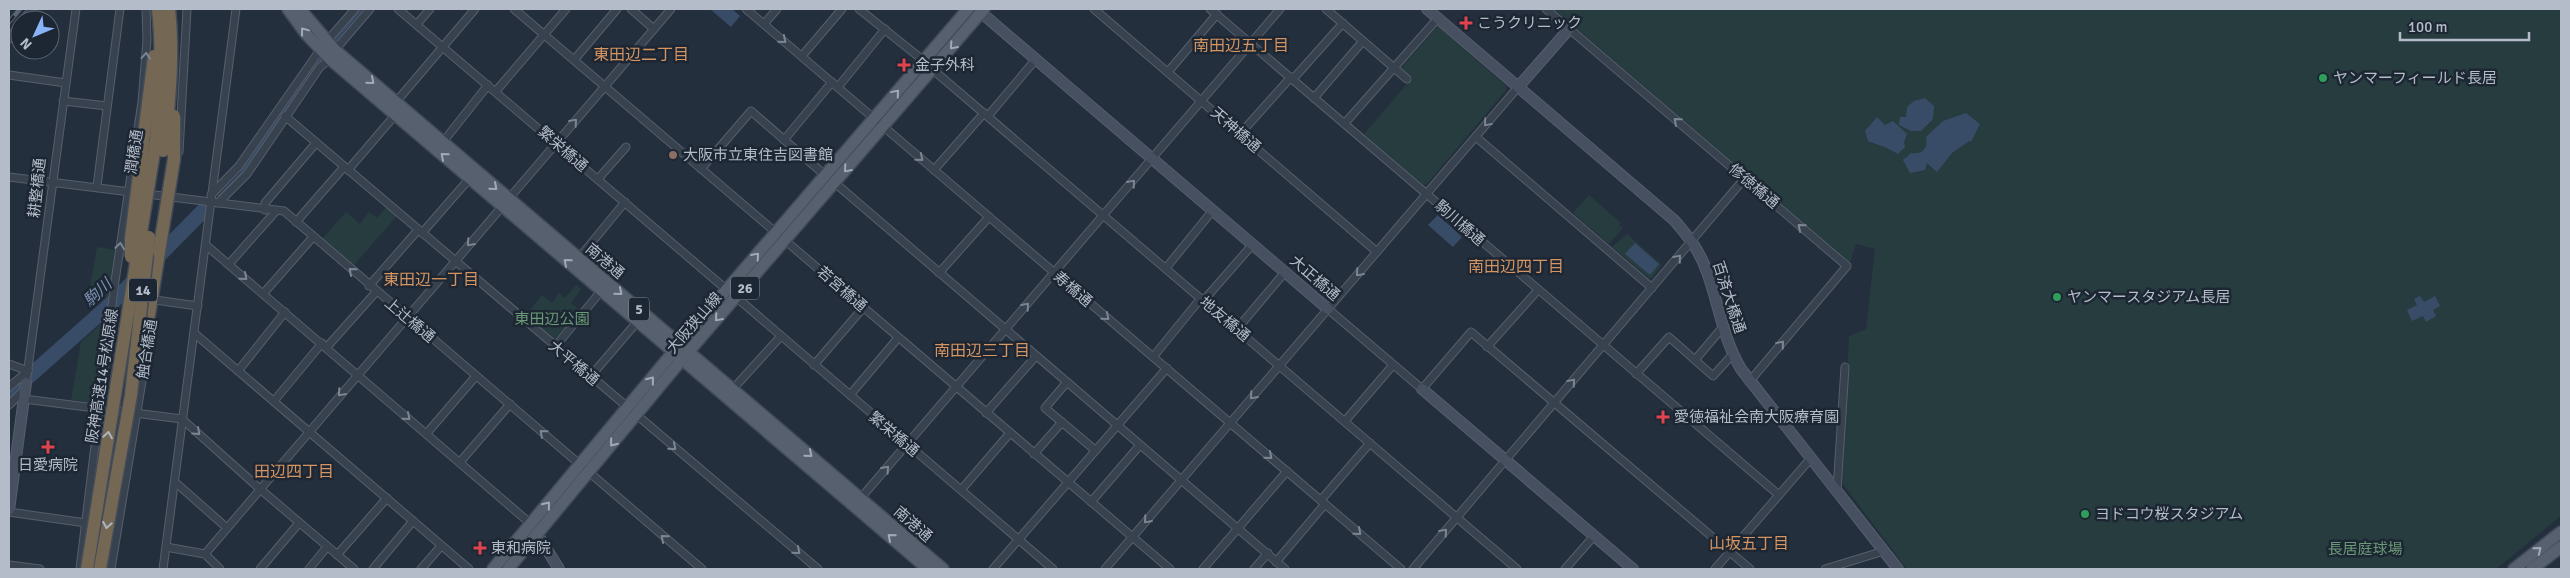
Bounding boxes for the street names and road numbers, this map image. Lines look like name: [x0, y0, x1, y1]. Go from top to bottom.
street label: 天神橋通: [1207, 104, 1265, 156]
street label: 繁栄橋通: [534, 123, 592, 175]
street label: 潤橋通: [122, 128, 146, 176]
street label: 耕整橋通: [25, 157, 49, 219]
street label: 修徳橋通: [1725, 160, 1783, 212]
street label: 駒川橋通: [1431, 197, 1489, 249]
street label: 南港通: [582, 240, 628, 282]
street label: 大正橋通: [1286, 252, 1344, 304]
street label: 百済大橋通: [1709, 259, 1749, 335]
street label: 若宮橋通: [813, 263, 871, 315]
street label: 寿橋通: [1050, 268, 1096, 310]
road number: 26: [731, 276, 759, 300]
road number: 14: [129, 278, 157, 302]
street label: 大阪狭山線: [663, 289, 725, 357]
street label: 地友橋通: [1196, 293, 1254, 345]
street label: 上辻橋通: [381, 294, 439, 346]
road number: 5: [629, 298, 649, 320]
street label: 阪神高速14号松原線: [82, 307, 122, 445]
street label: 触合橋通: [133, 318, 161, 380]
street label: 大平橋通: [545, 337, 603, 389]
street label: 繁栄橋通: [865, 408, 923, 460]
street label: 南港通: [890, 502, 936, 546]

